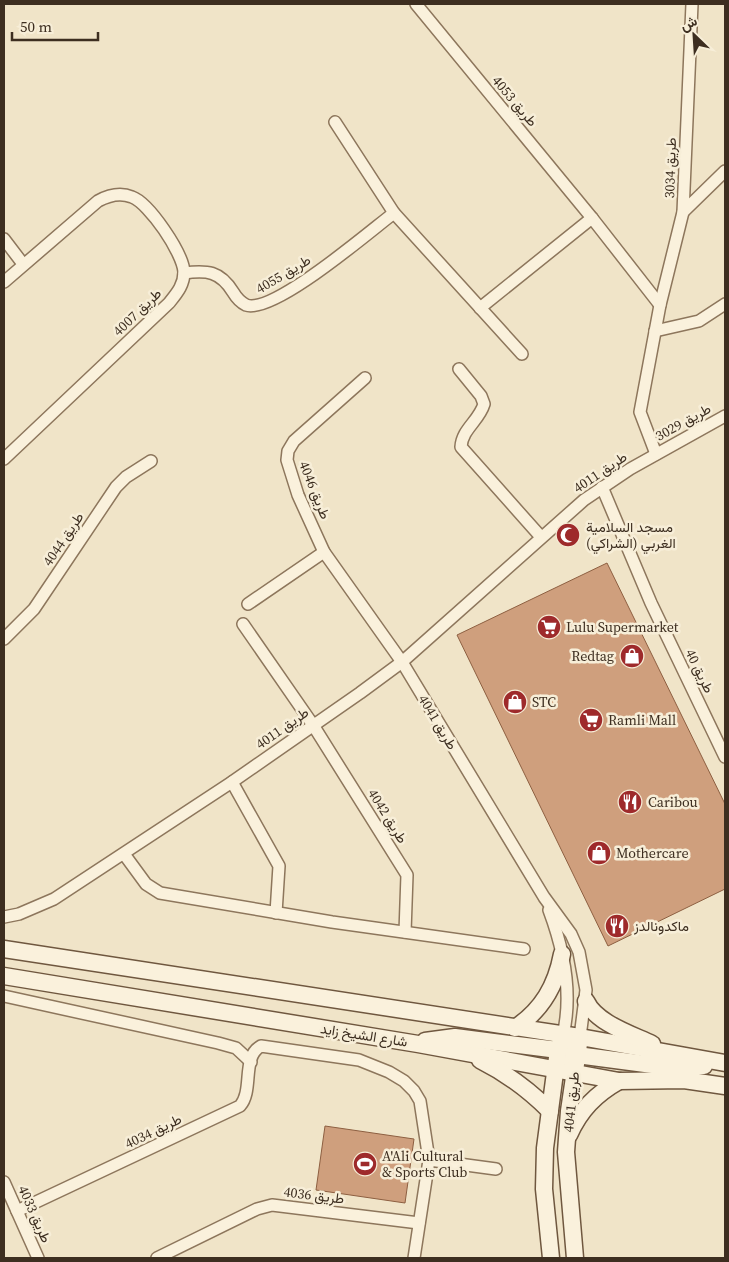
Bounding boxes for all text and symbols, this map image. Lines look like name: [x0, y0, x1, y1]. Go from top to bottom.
scale bar: [12, 10, 99, 42]
north arrow: [669, 10, 719, 60]
text: ش: [677, 11, 701, 36]
text: 50 m: [20, 16, 52, 37]
street label: طريق 4053: [488, 71, 542, 131]
street label: طريق 3034: [659, 137, 681, 199]
street label: طريق 4055: [252, 250, 314, 298]
street label: طريق 4007: [108, 284, 166, 340]
street label: طريق 3029: [651, 398, 715, 446]
street label: طريق 4011: [569, 447, 631, 497]
street label: طريق 4046: [294, 458, 336, 522]
street label: طريق 4044: [38, 508, 88, 570]
place label: مسجد السلامية الغربي (الشراكي): [586, 517, 676, 555]
mosque icon: مسجد السلامية الغربي (الشراكي): [555, 522, 581, 548]
supermarket icon: Lulu Supermarket: [536, 614, 562, 640]
place label: Lulu Supermarket: [566, 617, 679, 637]
shop icon: Redtag: [619, 643, 645, 669]
place label: Redtag: [571, 646, 614, 666]
street label: طريق 40: [681, 646, 719, 696]
shop icon: STC: [502, 689, 528, 715]
street label: طريق 4041: [414, 691, 462, 753]
place label: STC: [532, 692, 556, 712]
street label: طريق 4011: [251, 702, 313, 754]
supermarket icon: Ramli Mall: [578, 707, 604, 733]
place label: Ramli Mall: [608, 710, 676, 730]
street label: طريق 4042: [363, 785, 413, 847]
restaurant icon: Caribou: [617, 789, 643, 815]
place label: Caribou: [648, 792, 698, 812]
shop icon: Mothercare: [586, 840, 612, 866]
place label: Mothercare: [616, 843, 689, 863]
restaurant icon: ماكدونالدز: [604, 913, 630, 939]
place label: ماكدونالدز: [633, 916, 689, 936]
street label: شارع الشيخ زايد: [319, 1018, 409, 1053]
street label: طريق 4041: [558, 1071, 584, 1133]
street label: طريق 4034: [121, 1109, 185, 1153]
place label: A'Ali Cultural & Sports Club: [382, 1146, 467, 1182]
sports icon: A'Ali Cultural & Sports Club: [352, 1151, 378, 1177]
street label: طريق 4036: [283, 1181, 345, 1209]
street label: طريق 4033: [13, 1182, 57, 1246]

